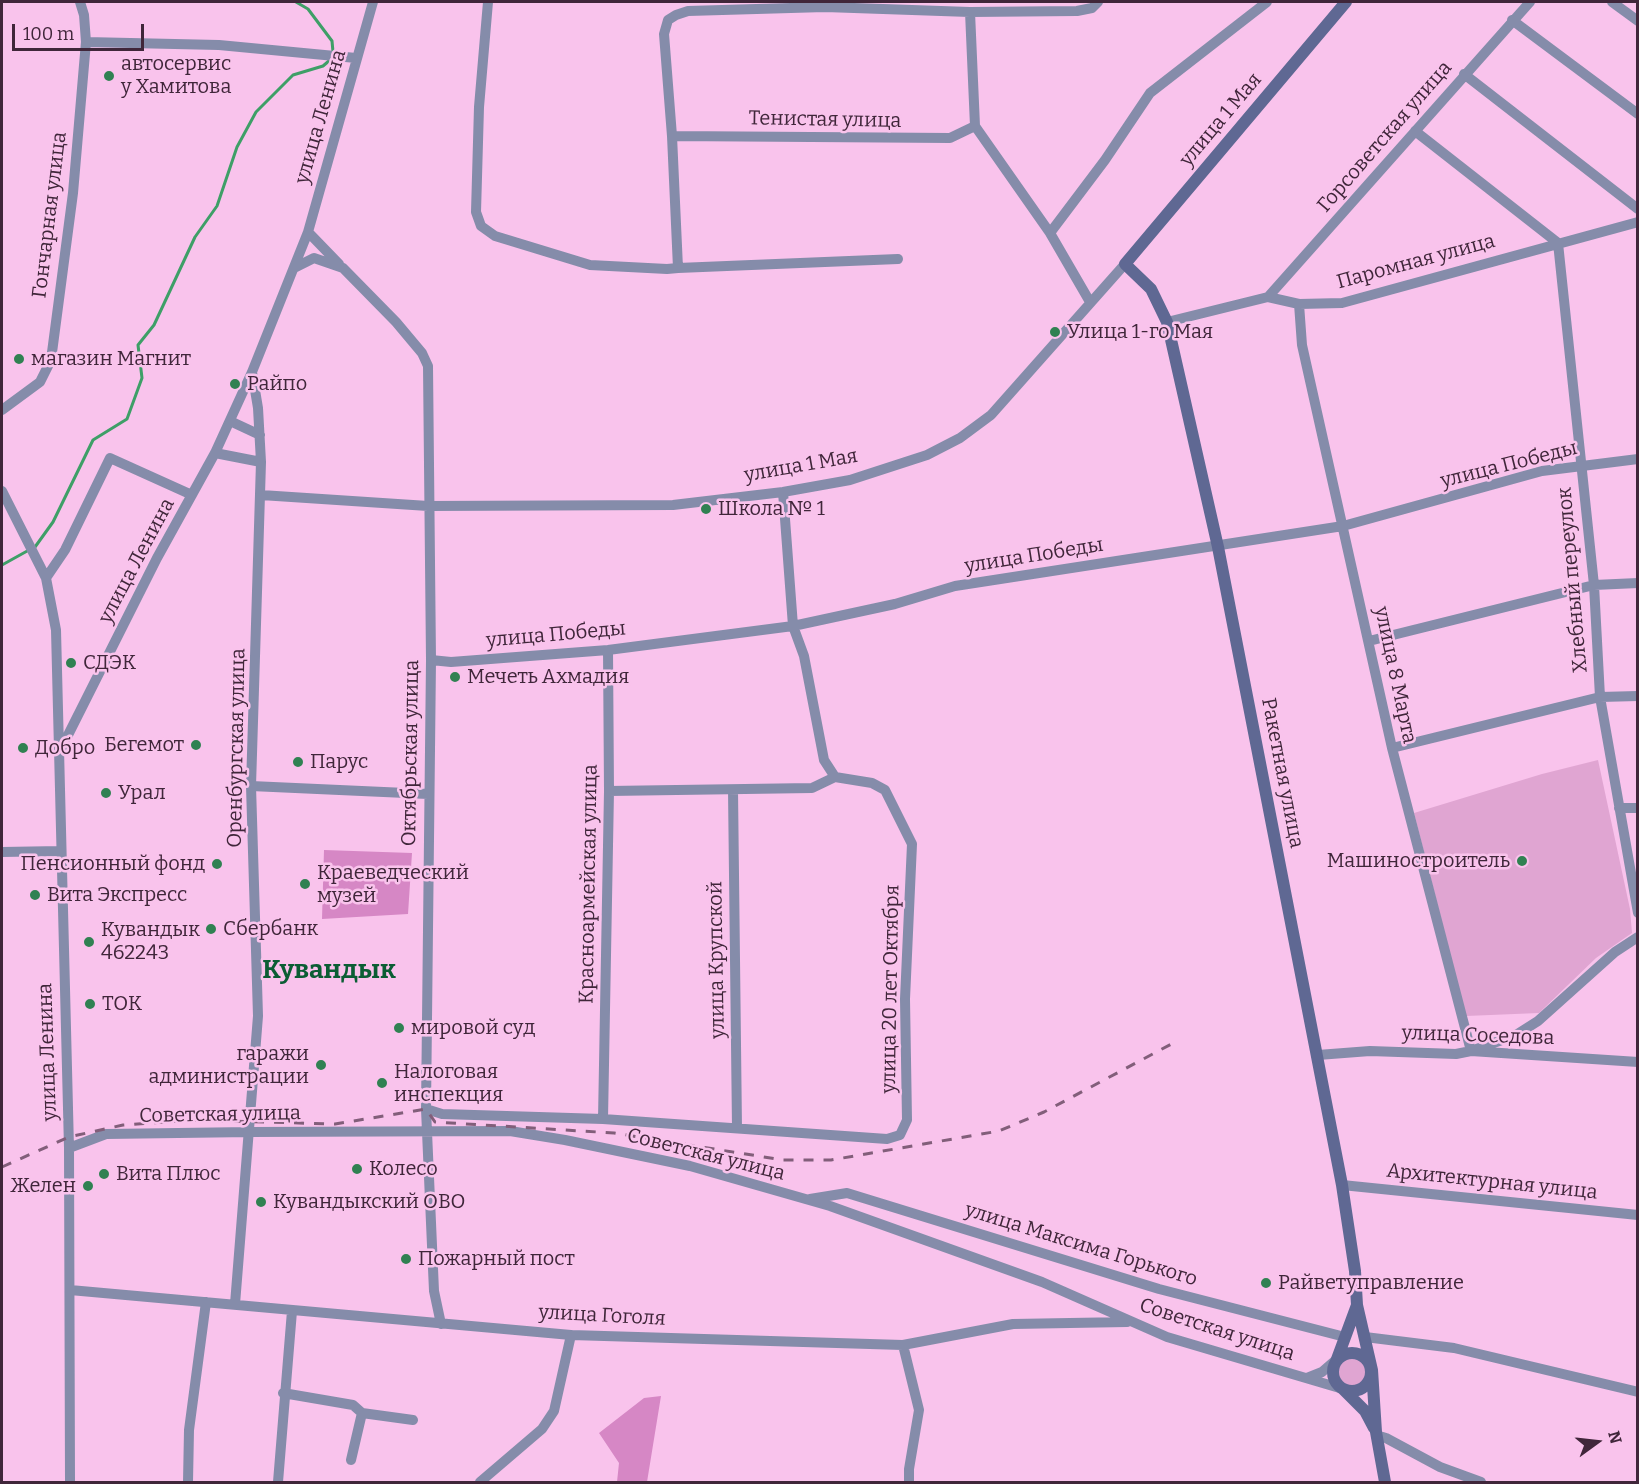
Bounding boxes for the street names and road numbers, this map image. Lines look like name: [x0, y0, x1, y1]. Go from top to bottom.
street label: улица Ленина: [290, 47, 352, 187]
street label: Горсоветская улица: [1313, 56, 1457, 218]
street label: улица 1 Мая: [1175, 68, 1267, 172]
street label: Тенистая улица: [748, 107, 902, 133]
street label: Гончарная улица: [28, 131, 72, 299]
street label: Паромная улица: [1334, 229, 1498, 295]
street label: улица Победы: [1438, 436, 1580, 494]
street label: улица 1 Мая: [742, 444, 860, 488]
street label: Хлебный переулок: [1553, 486, 1593, 674]
street label: улица Ленина: [94, 494, 180, 628]
street label: улица Победы: [963, 533, 1105, 579]
street label: улица 8 Марта: [1369, 604, 1421, 746]
street label: улица Победы: [485, 617, 627, 653]
street label: Оренбургская улица: [223, 648, 251, 848]
street label: Октябрьская улица: [397, 660, 425, 846]
street label: Ракетная улица: [1256, 696, 1308, 850]
street label: Красноармейская улица: [575, 764, 603, 1004]
street label: улица Крупской: [704, 881, 730, 1039]
street label: улица 20 лет Октября: [877, 884, 905, 1094]
street label: улица Ленина: [34, 982, 62, 1122]
street label: улица Соседова: [1401, 1021, 1555, 1051]
street label: Советская улица: [139, 1102, 301, 1128]
street label: Советская улица: [625, 1124, 787, 1186]
street label: Архитектурная улица: [1385, 1159, 1599, 1205]
street label: улица Максима Горького: [962, 1198, 1200, 1292]
street label: Советская улица: [1136, 1294, 1298, 1366]
street label: улица Гоголя: [538, 1301, 666, 1331]

